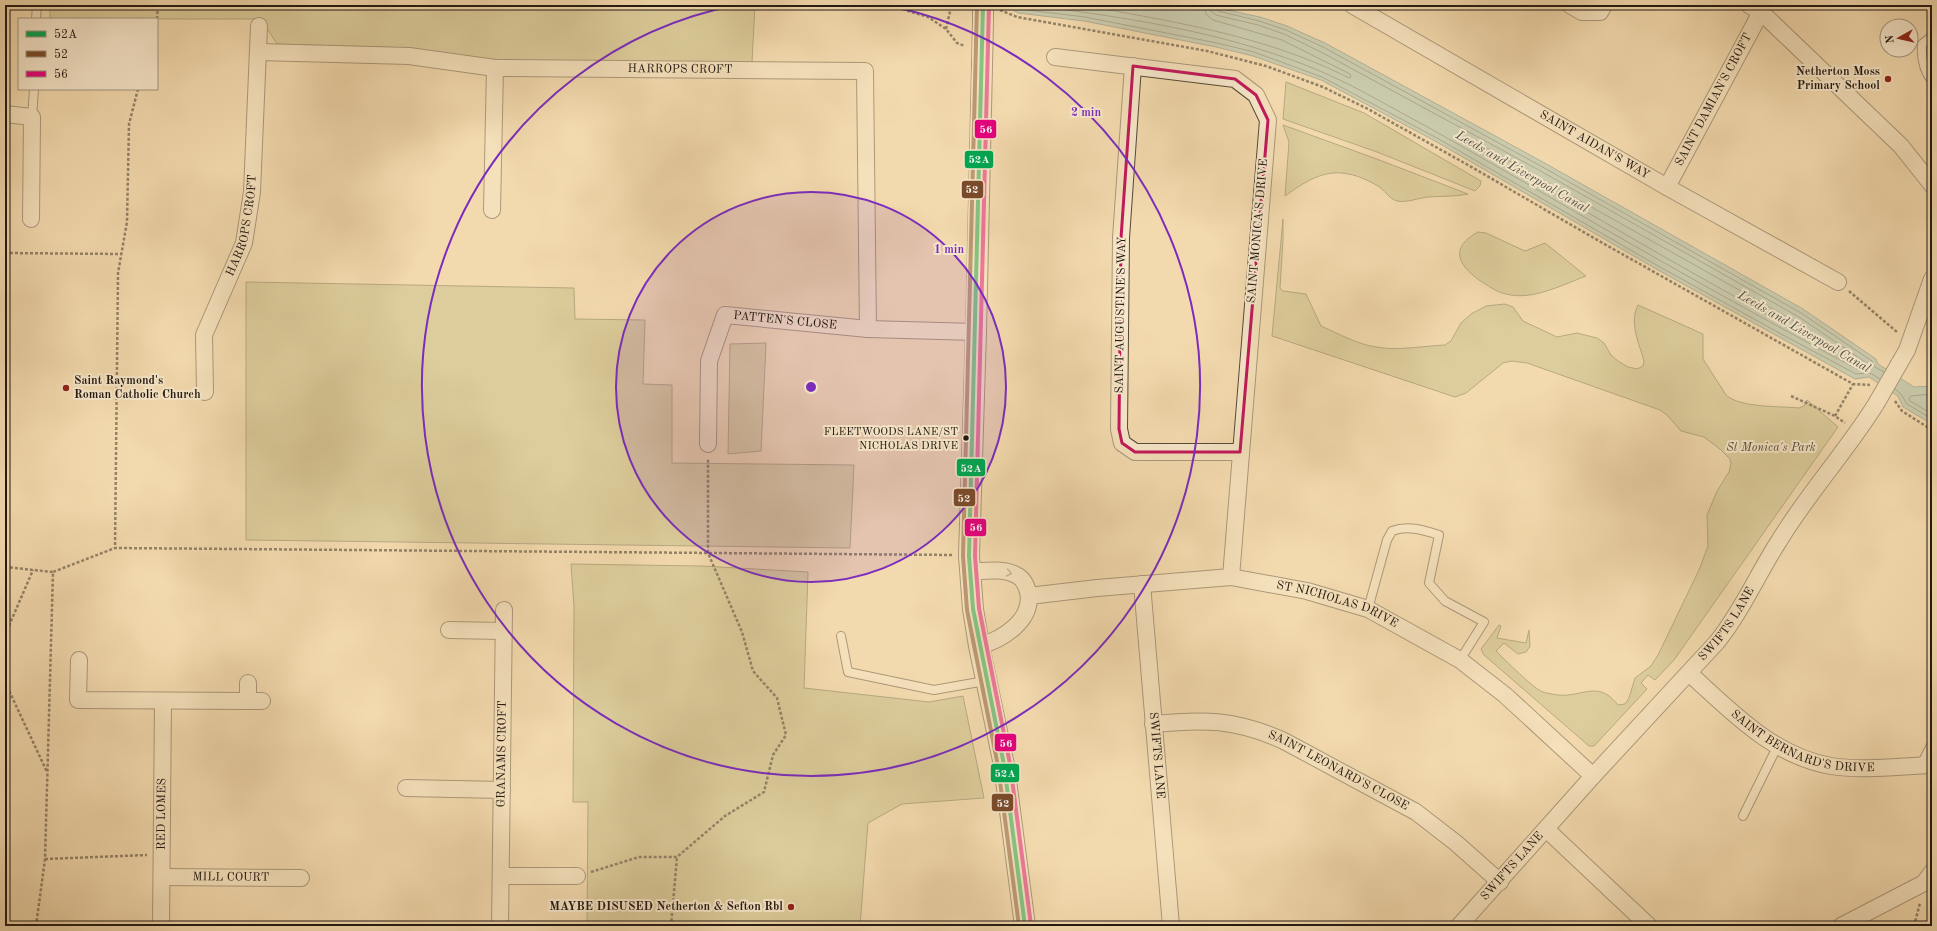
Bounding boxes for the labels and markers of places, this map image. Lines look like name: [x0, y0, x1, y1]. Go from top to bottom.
place label: Netherton Moss Primary School: [1796, 66, 1880, 92]
marker: Netherton Moss Primary School: [1883, 74, 1893, 84]
place label: Saint Raymond's Roman Catholic Church: [74, 375, 201, 401]
centre of rings: [804, 380, 818, 394]
marker: Saint Raymond's Roman Catholic Church: [61, 383, 71, 393]
place label: FLEETWOODS LANE/ST NICHOLAS DRIVE: [824, 427, 958, 452]
marker: FLEETWOODS LANE/ST NICHOLAS DRIVE: [961, 433, 971, 443]
place label: MAYBE DISUSED Netherton & Sefton Rbl: [549, 901, 783, 913]
marker: MAYBE DISUSED Netherton & Sefton Rbl: [786, 902, 796, 912]

